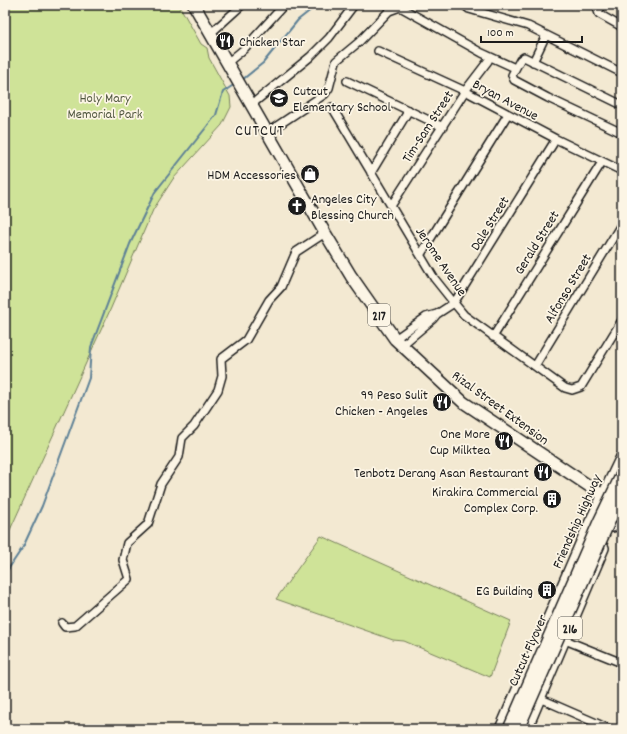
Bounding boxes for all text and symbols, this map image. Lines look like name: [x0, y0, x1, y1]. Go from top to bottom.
scale bar: [481, 18, 582, 44]
text: 100 m: [487, 25, 514, 42]
restaurant icon: Chicken Star: [214, 30, 236, 52]
place label: Chicken Star: [239, 33, 306, 53]
street label: Bryan Avenue: [469, 75, 542, 127]
place label: Cutcut Elementary School: [293, 82, 392, 118]
school or university icon: Cutcut Elementary School: [268, 87, 290, 109]
street label: Tim-Sam Street: [398, 87, 459, 167]
park label: Holy Mary Memorial Park: [68, 89, 143, 125]
district label: CUTCUT: [235, 120, 285, 143]
shop icon: HDM Accessories: [299, 163, 321, 185]
place label: HDM Accessories: [207, 166, 296, 186]
place label: Angeles City Blessing Church: [311, 190, 394, 226]
street label: Dale Street: [466, 193, 515, 255]
church icon: Angeles City Blessing Church: [286, 195, 308, 217]
street label: Gerald Street: [510, 207, 565, 279]
street label: Jerome Avenue: [410, 223, 471, 301]
street label: Alfonso Street: [540, 250, 597, 328]
road number: 217: [368, 304, 390, 326]
street label: Rizal Street Extension: [447, 367, 552, 451]
place label: 99 Peso Sulit Chicken - Angeles: [335, 386, 428, 422]
restaurant icon: 99 Peso Sulit Chicken - Angeles: [431, 391, 453, 413]
place label: One More Cup Milktea: [430, 425, 490, 461]
restaurant icon: One More Cup Milktea: [493, 430, 515, 452]
restaurant icon: Tenbotz Derang Asan Restaurant: [532, 461, 554, 483]
place label: Tenbotz Derang Asan Restaurant: [354, 464, 529, 484]
street label: Friendship Highway: [548, 471, 608, 572]
place label: Kirakira Commercial Complex Corp.: [432, 483, 539, 519]
building icon: Kirakira Commercial Complex Corp.: [541, 488, 563, 510]
building icon: EG Building: [536, 579, 558, 601]
place label: EG Building: [476, 582, 533, 602]
street label: Cutcut Flyover: [504, 611, 554, 690]
road number: 216: [558, 617, 582, 639]

